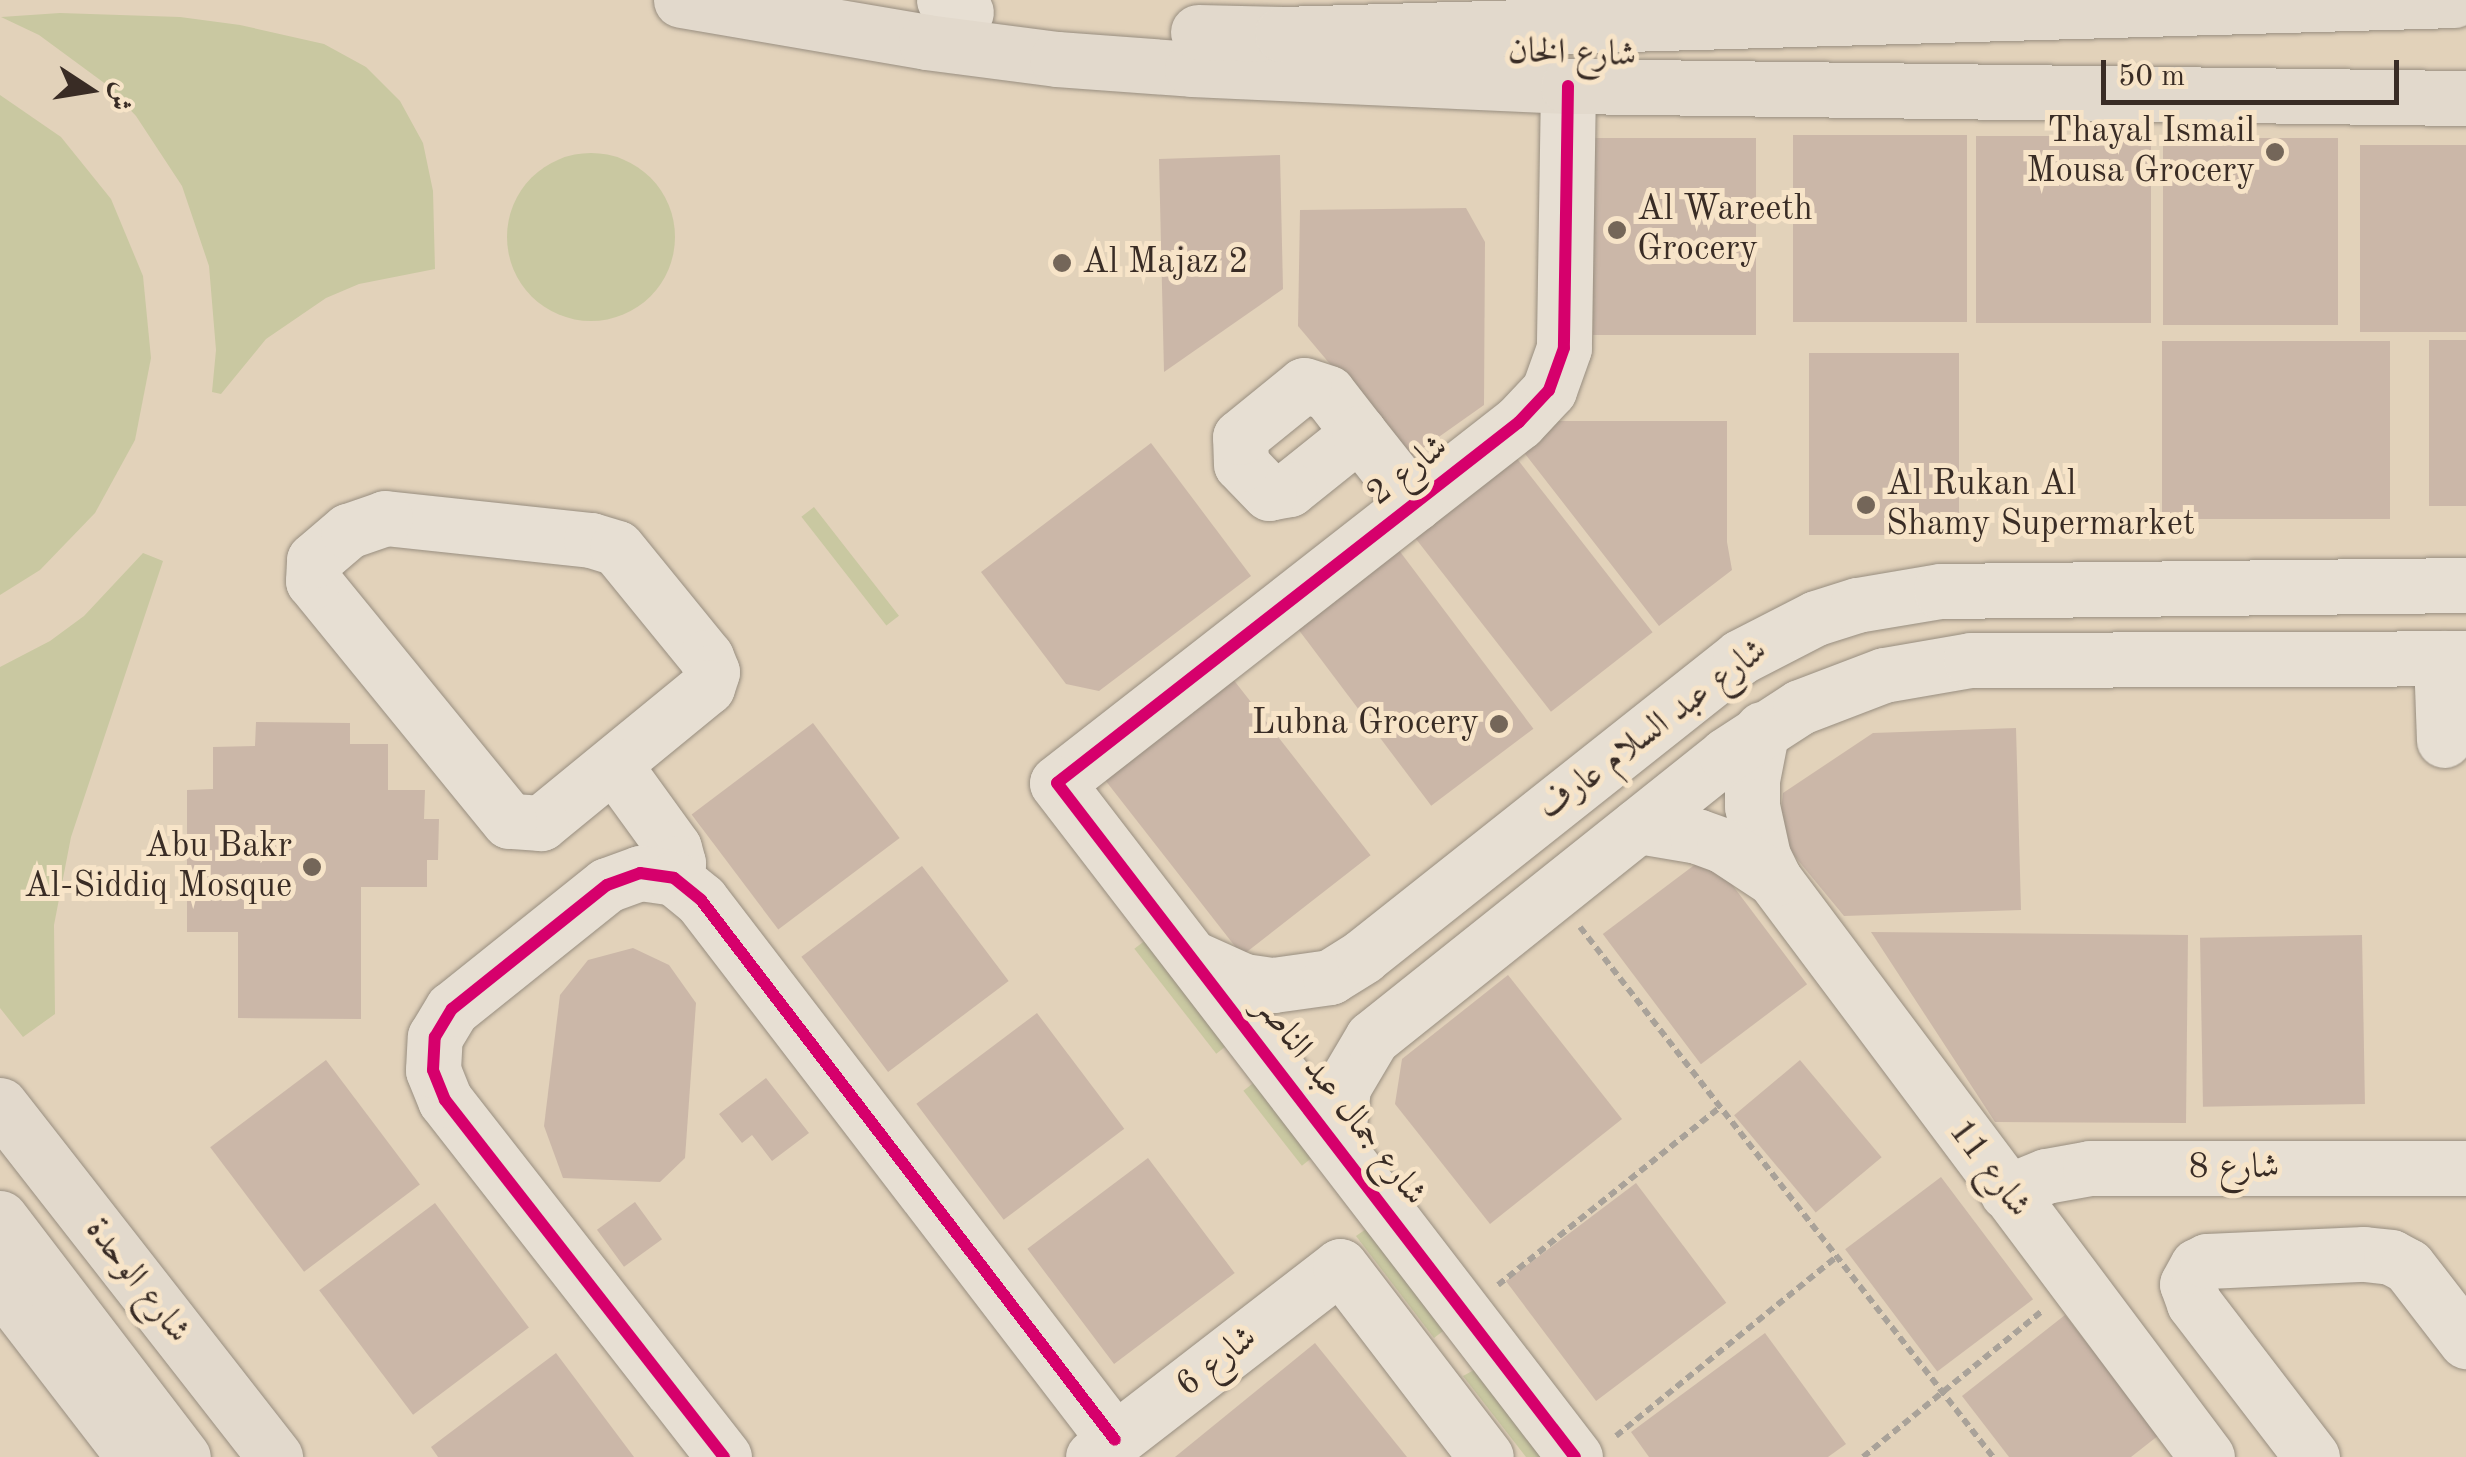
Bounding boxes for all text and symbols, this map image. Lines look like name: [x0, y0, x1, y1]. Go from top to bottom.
street label: شارع الخان: [1507, 31, 1637, 77]
north arrow: [40, 40, 140, 140]
scale bar: [2106, 40, 2404, 102]
text: 50 m: [2118, 62, 2185, 92]
text: ش: [103, 80, 136, 113]
place label: Thayal Ismail Mousa Grocery: [2026, 111, 2255, 193]
marker: Thayal Ismail Mousa Grocery: [2264, 141, 2286, 163]
place label: Al Wareeth Grocery: [1637, 189, 1813, 271]
marker: Al Wareeth Grocery: [1606, 219, 1628, 241]
place label: Al Majaz 2: [1082, 242, 1249, 284]
marker: Al Majaz 2: [1051, 252, 1073, 274]
street label: شارع 2: [1359, 426, 1457, 516]
place label: Al Rukan Al Shamy Supermarket: [1886, 464, 2195, 546]
marker: Al Rukan Al Shamy Supermarket: [1855, 494, 1877, 516]
street label: شارع عبد السلام عارف: [1530, 630, 1776, 830]
place label: Lubna Grocery: [1252, 703, 1479, 745]
marker: Lubna Grocery: [1488, 713, 1510, 735]
place label: Abu Bakr Al-Siddiq Mosque: [24, 826, 292, 908]
marker: Abu Bakr Al-Siddiq Mosque: [301, 856, 323, 878]
street label: شارع جمال عبد الناصر: [1245, 988, 1435, 1214]
street label: شارع 11: [1939, 1112, 2039, 1226]
street label: شارع 8: [2189, 1147, 2279, 1189]
street label: شارع الوحدة: [75, 1210, 199, 1352]
street label: شارع 6: [1168, 1317, 1266, 1407]

